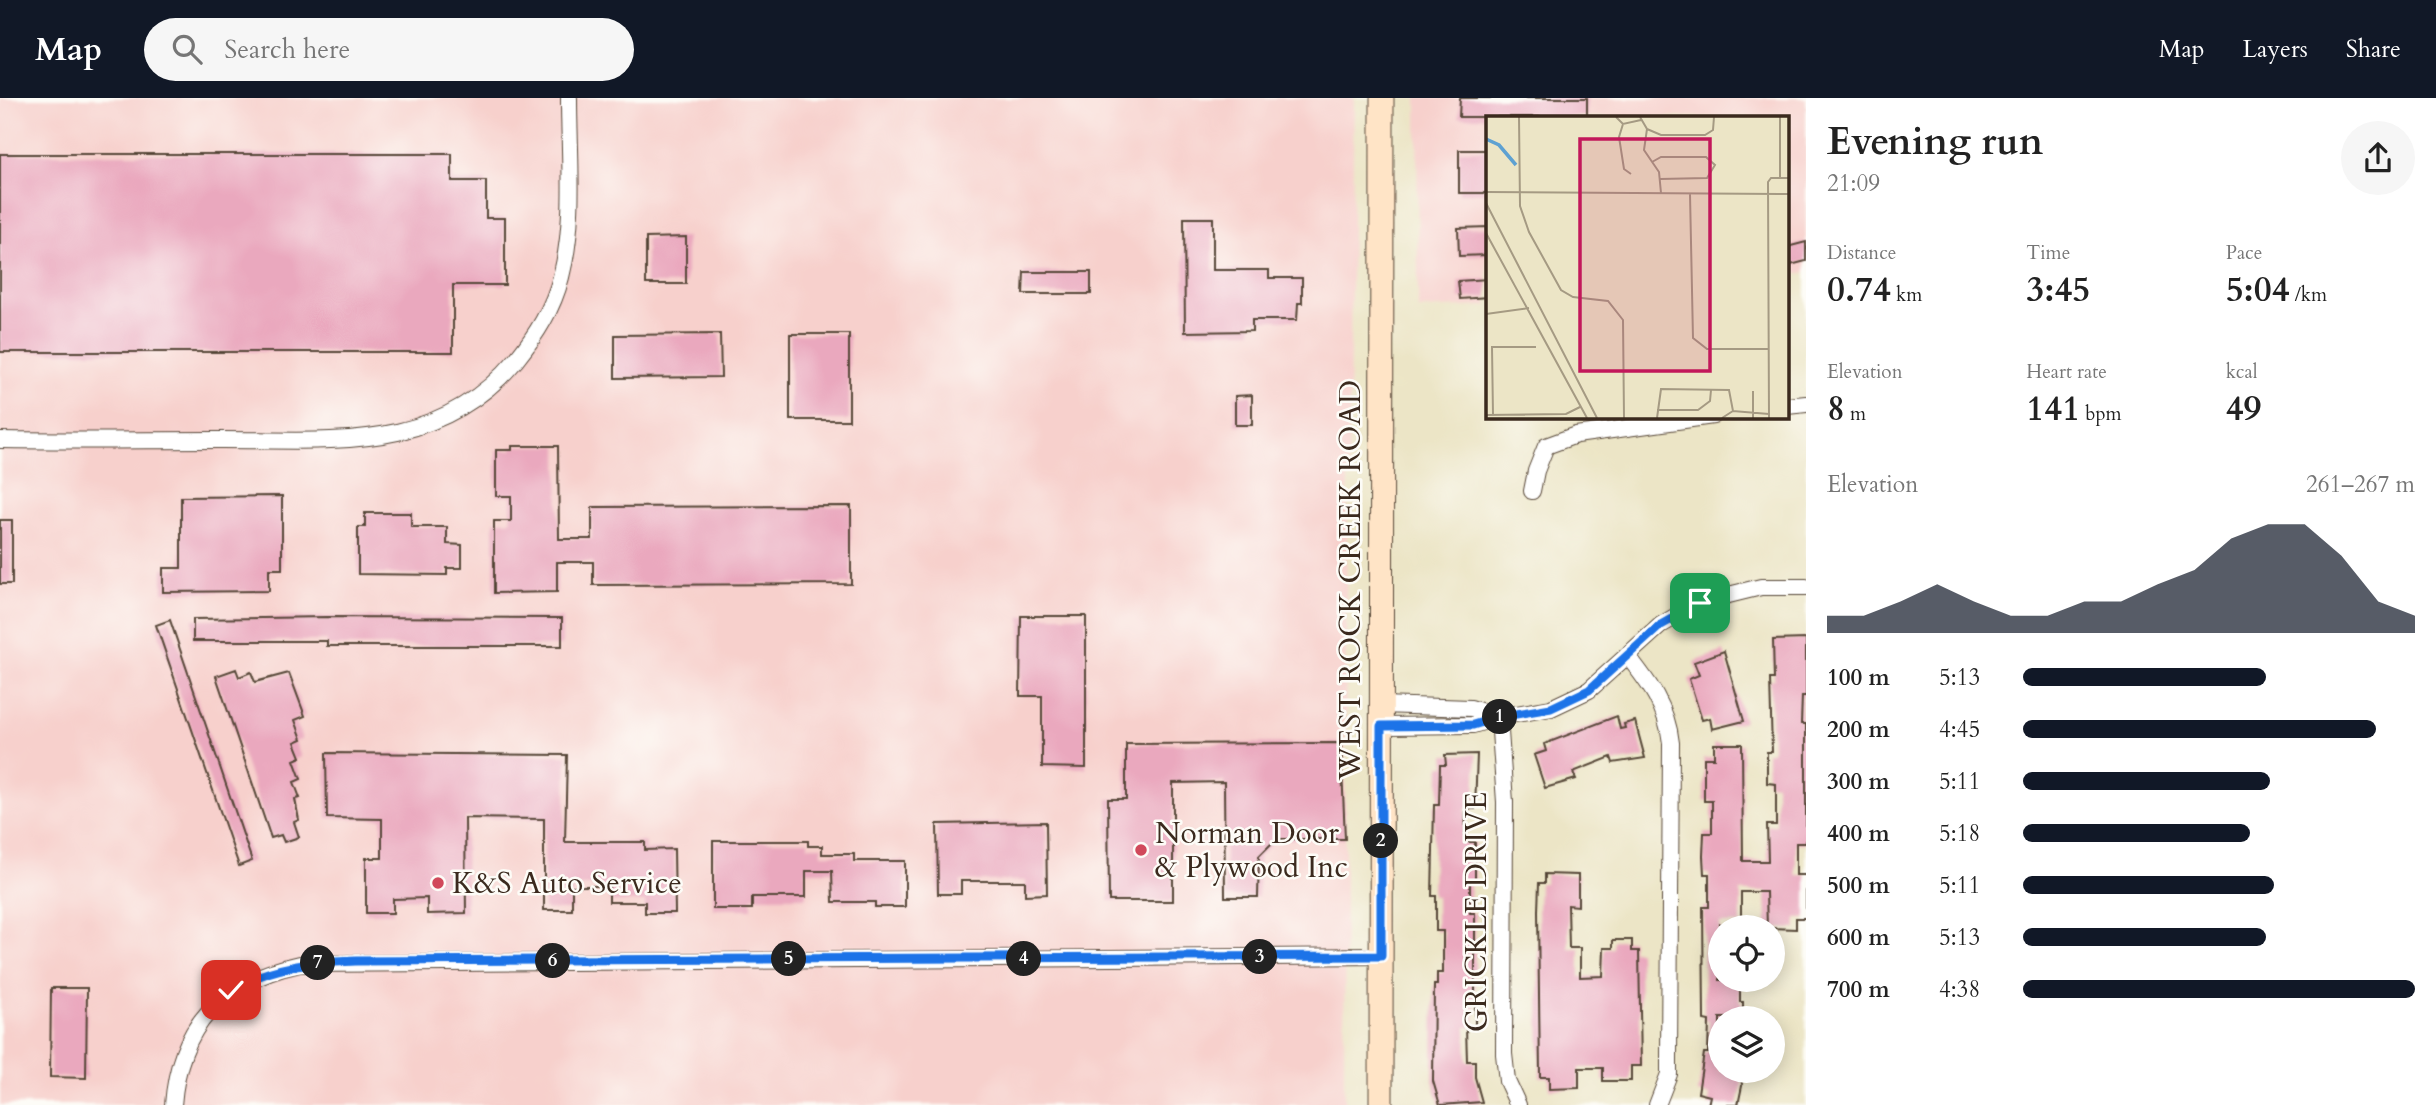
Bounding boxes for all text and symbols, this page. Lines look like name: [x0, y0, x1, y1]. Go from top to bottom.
search box: [144, 18, 634, 81]
text: Map: [35, 27, 102, 72]
icon: search: [168, 30, 206, 68]
text: Search here: [224, 32, 350, 67]
text: Map: [2159, 33, 2205, 66]
text: Layers: [2243, 33, 2308, 66]
text: Share: [2346, 33, 2401, 66]
inset map: [1486, 116, 1788, 418]
text: Evening run: [1827, 116, 2043, 168]
button: share: [2341, 121, 2415, 195]
text: 21:09: [1827, 168, 1880, 199]
text: Distance: [1827, 240, 1896, 266]
text: Time: [2026, 240, 2070, 266]
text: Pace: [2226, 240, 2262, 266]
text: 0.74: [1827, 266, 1891, 314]
text: 3:45: [2026, 266, 2090, 314]
text: 5:04: [2226, 266, 2290, 314]
text: km: [1891, 282, 1922, 308]
text: /km: [2290, 282, 2327, 308]
text: Elevation: [1827, 359, 1902, 385]
text: Heart rate: [2026, 359, 2107, 385]
text: kcal: [2226, 359, 2258, 385]
street label: WEST ROCK CREEK ROAD: [1330, 380, 1371, 781]
text: 8: [1827, 385, 1845, 433]
text: 141: [2026, 385, 2080, 433]
text: 49: [2226, 385, 2262, 433]
text: m: [1845, 401, 1866, 427]
text: bpm: [2080, 401, 2122, 427]
text: Elevation: [1827, 469, 1918, 500]
text: 261–267 m: [2306, 469, 2415, 500]
pin: [1670, 573, 1730, 633]
icon: arrive: [1681, 584, 1719, 622]
text: 100 m: [1827, 662, 1890, 693]
text: 5:13: [1939, 662, 1980, 693]
pin: 1: [1482, 700, 1518, 734]
text: 1: [1495, 703, 1504, 729]
text: 200 m: [1827, 714, 1890, 745]
text: 4:45: [1939, 714, 1980, 745]
text: 300 m: [1827, 766, 1890, 797]
text: 5:11: [1939, 766, 1980, 797]
street label: GRICKLE DRIVE: [1456, 792, 1497, 1032]
place label: Norman Door & Plywood Inc: [1155, 813, 1348, 888]
text: 400 m: [1827, 818, 1890, 849]
text: 5:18: [1939, 818, 1980, 849]
pin: 2: [1364, 824, 1398, 858]
text: 2: [1376, 827, 1385, 853]
marker: Norman Door & Plywood Inc: [1133, 842, 1149, 858]
place label: K&S Auto Service: [452, 863, 682, 904]
text: 500 m: [1827, 870, 1890, 901]
text: 5:11: [1939, 870, 1980, 901]
marker: K&S Auto Service: [430, 875, 446, 891]
map controls: [1708, 915, 1785, 1083]
button: locate: [1708, 915, 1785, 992]
text: 600 m: [1827, 922, 1890, 953]
text: 5:13: [1939, 922, 1980, 953]
pin: 3: [1242, 940, 1278, 974]
pin: 5: [772, 942, 806, 976]
pin: 4: [1006, 942, 1042, 976]
text: 3: [1255, 943, 1264, 969]
pin: 6: [536, 944, 570, 978]
text: 5: [784, 945, 793, 971]
text: 4: [1019, 945, 1028, 971]
pin: 7: [300, 946, 336, 980]
text: 6: [548, 947, 557, 973]
text: 7: [313, 949, 322, 975]
pin: [201, 960, 261, 1020]
icon: check: [212, 971, 250, 1009]
text: 700 m: [1827, 974, 1890, 1005]
text: 4:38: [1939, 974, 1980, 1005]
button: layers: [1708, 1006, 1785, 1083]

